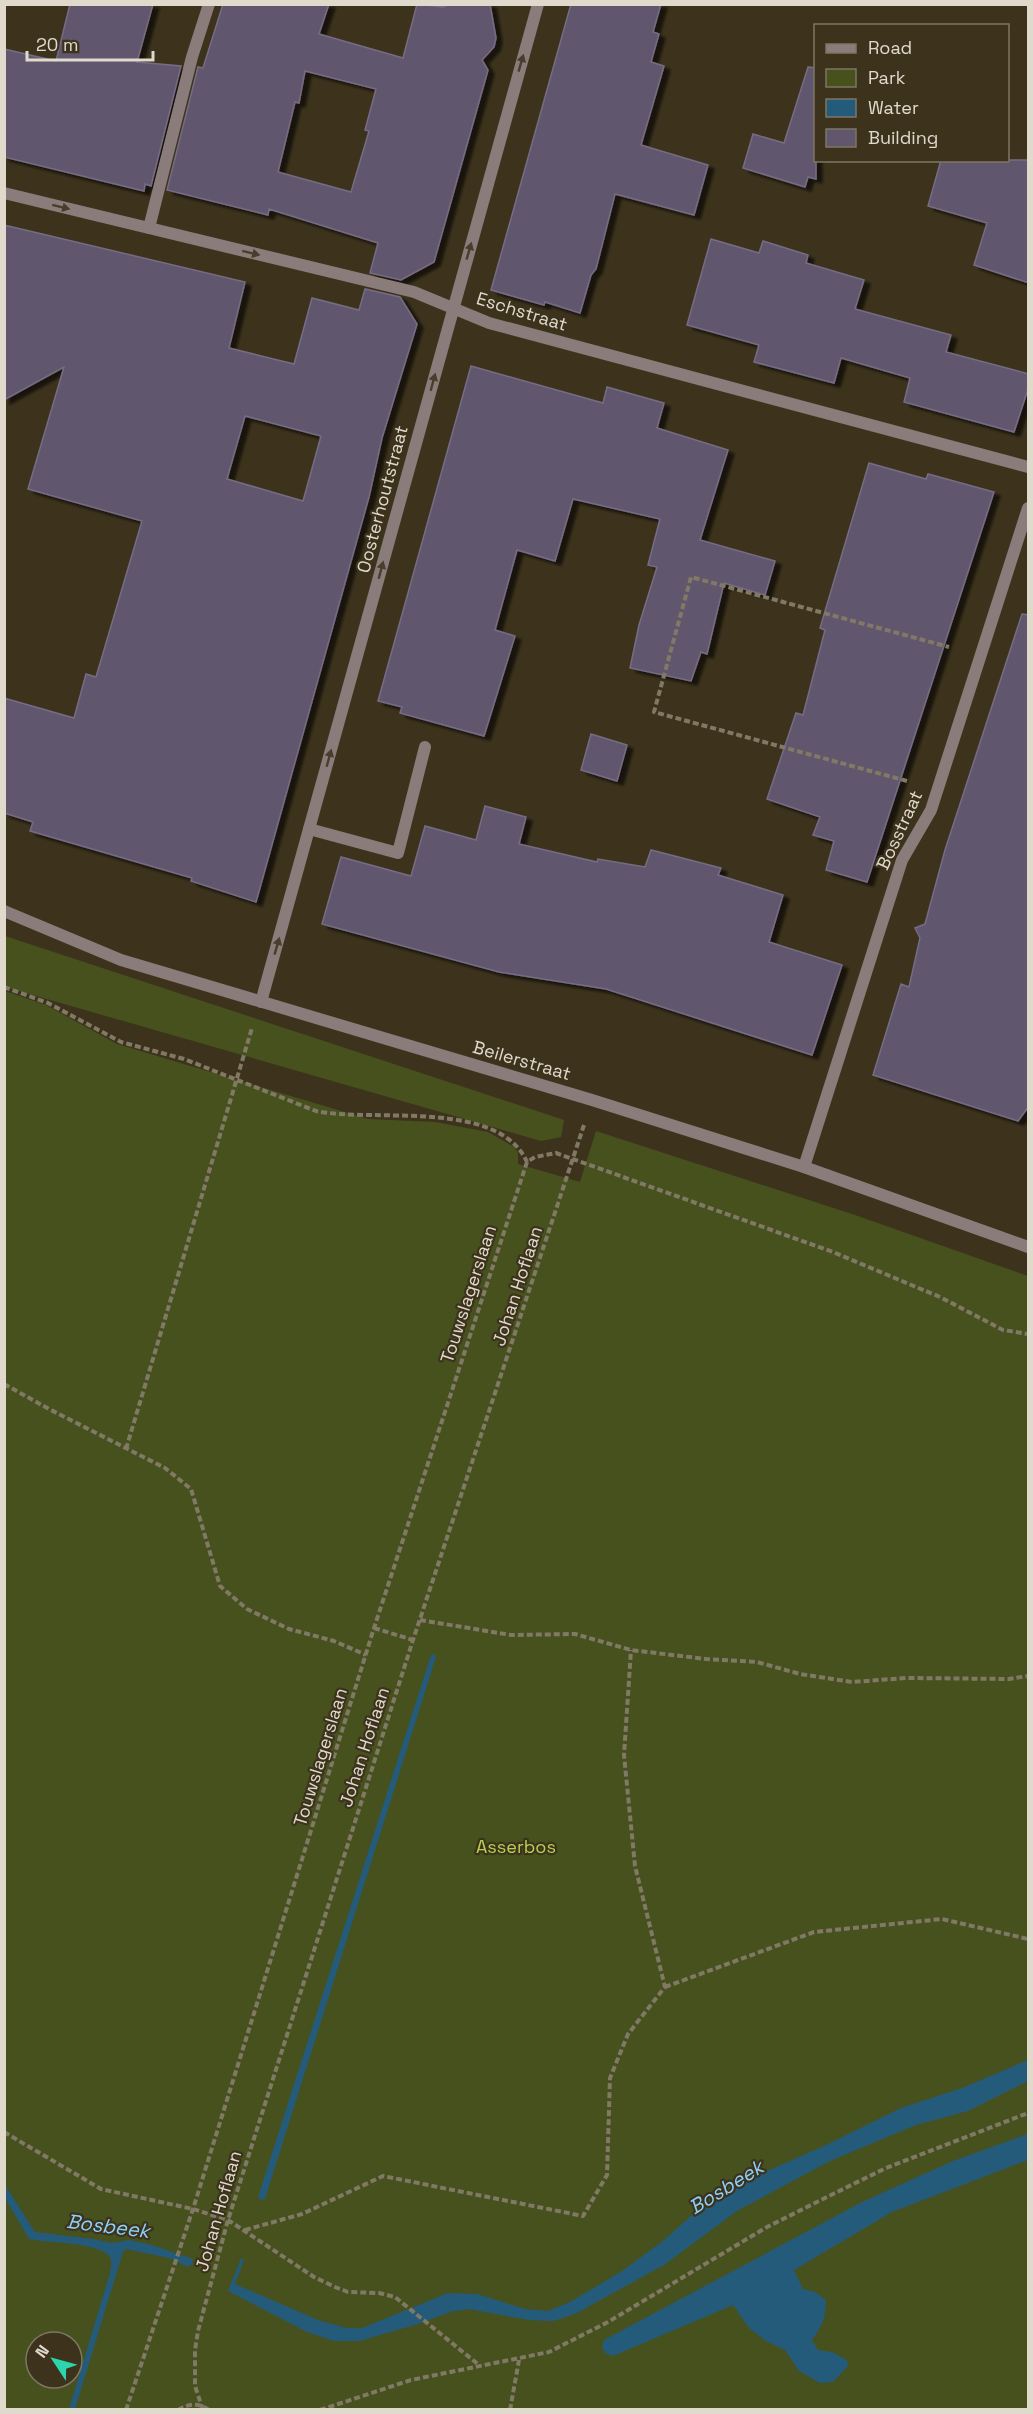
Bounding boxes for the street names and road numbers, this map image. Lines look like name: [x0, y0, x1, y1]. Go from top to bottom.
street label: Eschstraat: [474, 286, 570, 336]
street label: Oosterhoutstraat: [351, 423, 413, 575]
street label: Bosstraat: [871, 787, 927, 873]
street label: Beilerstraat: [470, 1035, 574, 1085]
street label: Touwslagerslaan: [435, 1222, 501, 1366]
street label: Johan Hoflaan: [487, 1223, 547, 1349]
street label: Johan Hoflaan: [334, 1684, 394, 1810]
street label: Touwslagerslaan: [288, 1685, 352, 1829]
street label: Johan Hoflaan: [190, 2148, 246, 2274]

